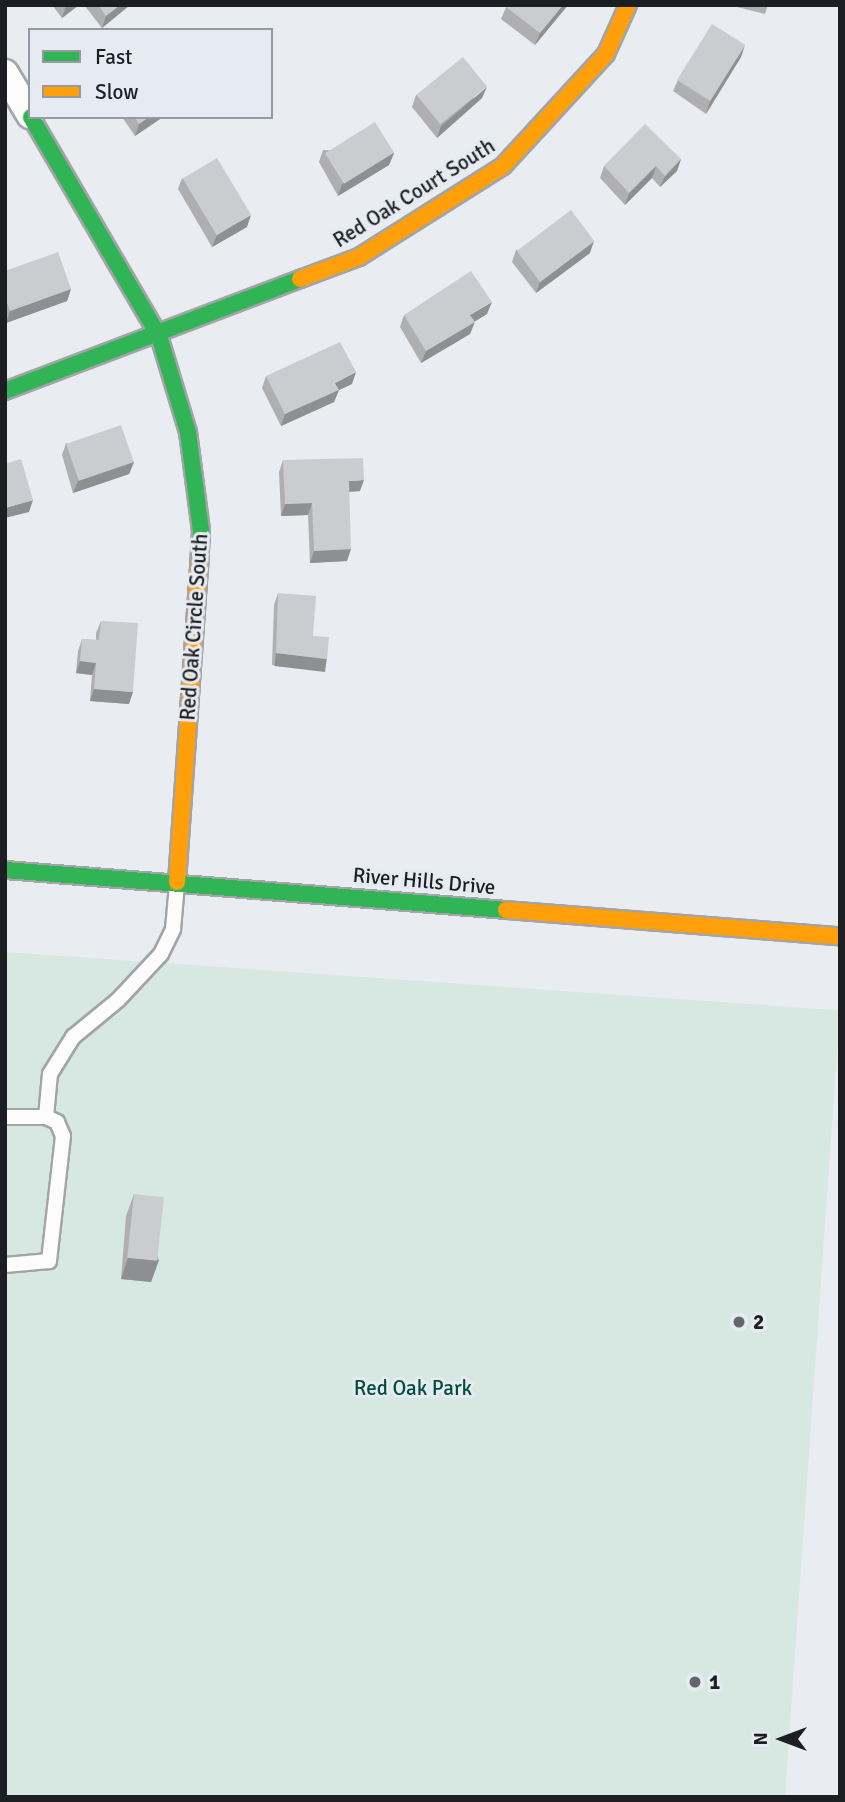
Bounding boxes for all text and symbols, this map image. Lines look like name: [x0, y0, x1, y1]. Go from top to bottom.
legend: [28, 28, 273, 119]
text: Fast: [95, 44, 132, 70]
text: Slow: [95, 79, 139, 105]
street label: Red Oak Court South: [329, 133, 499, 253]
street label: Red Oak Circle South: [175, 533, 213, 721]
street label: River Hills Drive: [352, 862, 496, 900]
place label: 2: [753, 1309, 764, 1335]
marker: 2: [731, 1314, 747, 1330]
park label: Red Oak Park: [354, 1375, 472, 1401]
place label: 1: [709, 1669, 720, 1695]
marker: 1: [687, 1674, 703, 1690]
north arrow: [747, 1704, 817, 1774]
text: N: [749, 1732, 773, 1746]

